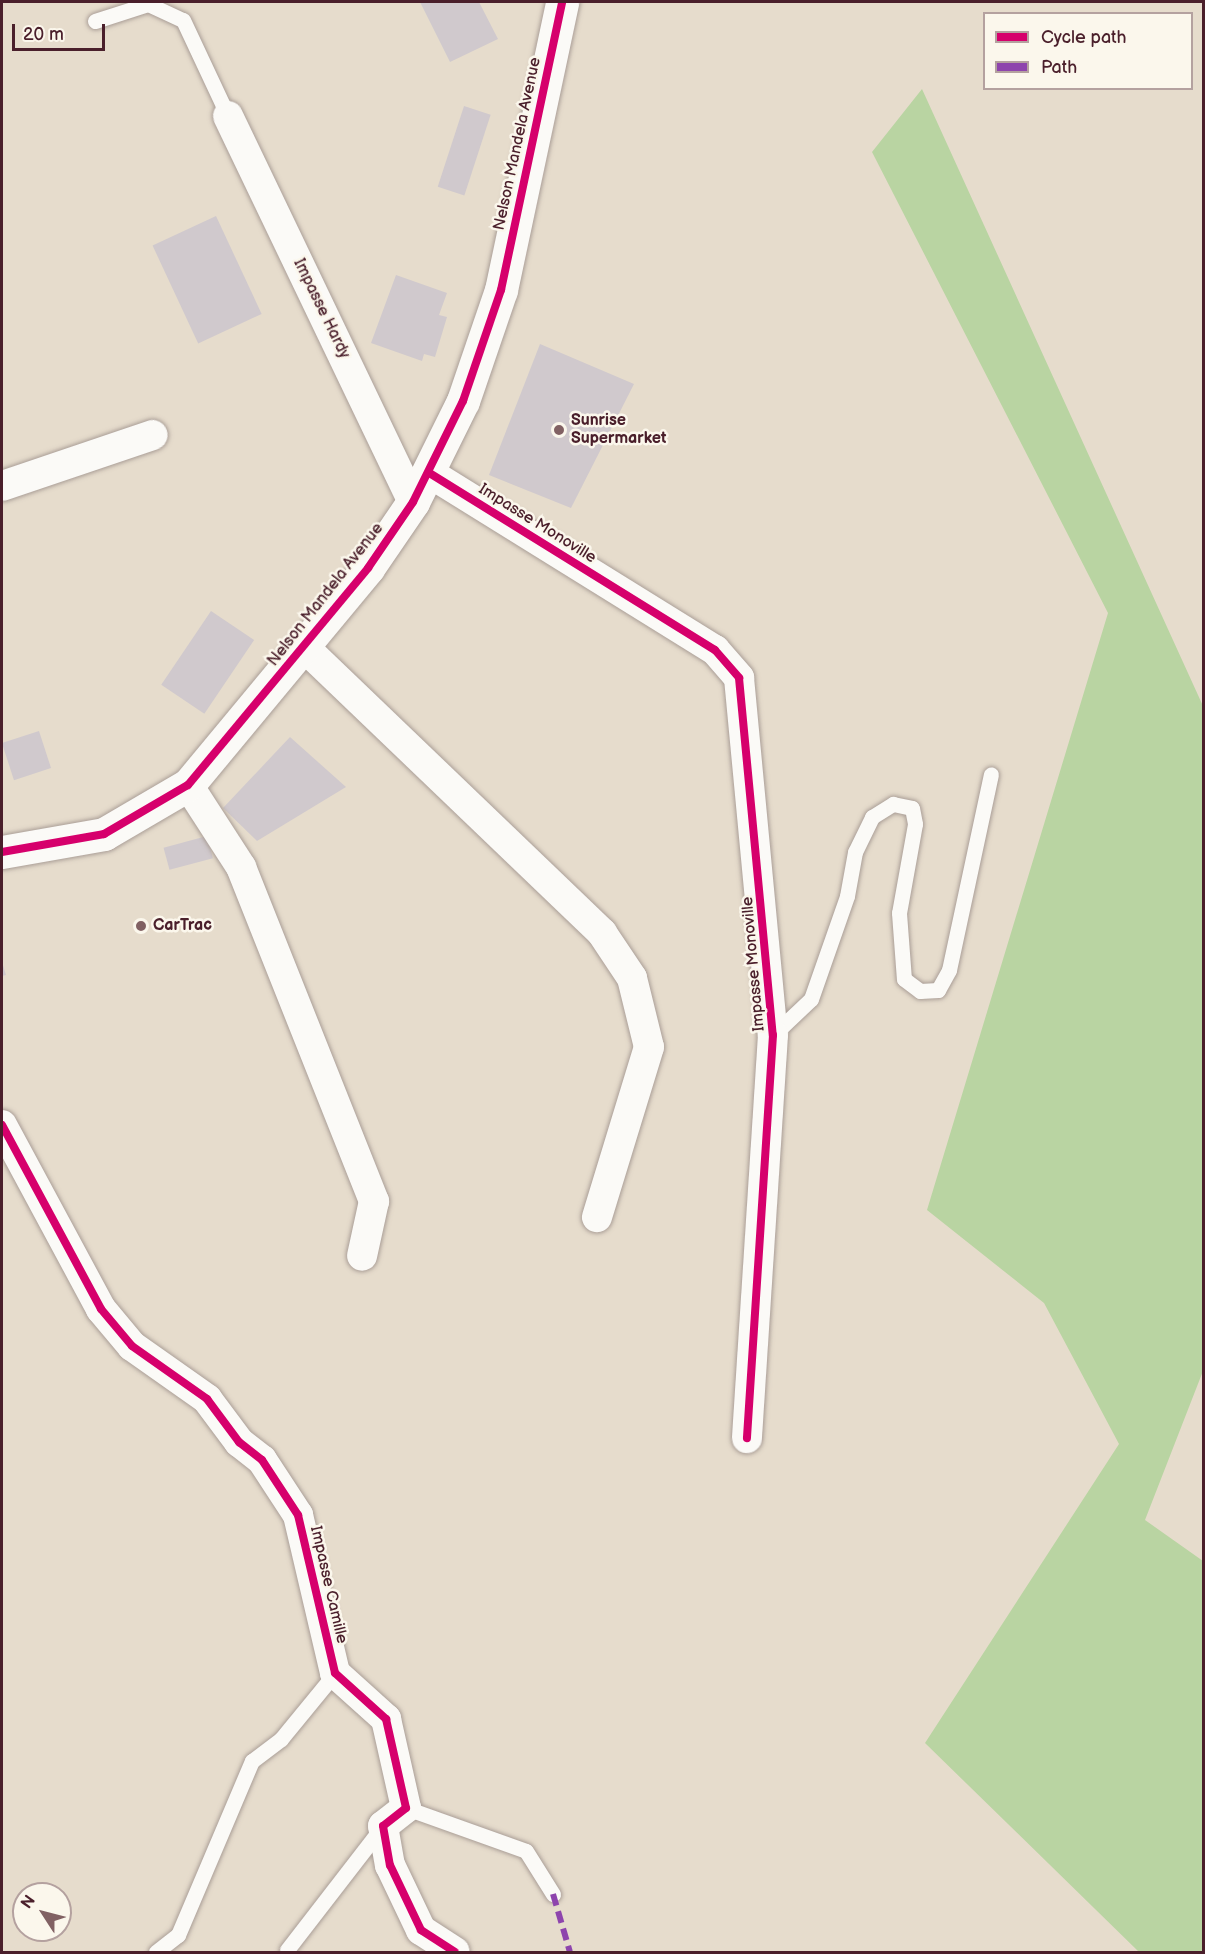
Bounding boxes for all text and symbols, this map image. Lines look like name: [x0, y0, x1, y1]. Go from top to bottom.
scale bar: [15, 12, 108, 50]
legend: [983, 12, 1193, 90]
text: 20 m: [23, 24, 64, 45]
text: Cycle path: [1041, 27, 1127, 48]
street label: Nelson Mandela Avenue: [490, 56, 546, 232]
text: Path: [1041, 57, 1077, 78]
street label: Impasse Hardy: [289, 256, 353, 362]
place label: Sunrise Supermarket: [571, 411, 666, 449]
marker: Sunrise Supermarket: [552, 423, 566, 437]
street label: Impasse Monoville: [475, 480, 599, 568]
street label: Nelson Mandela Avenue: [264, 520, 388, 670]
street label: Impasse Monoville: [739, 896, 769, 1032]
place label: CarTrac: [153, 916, 212, 936]
marker: CarTrac: [134, 919, 148, 933]
street label: Impasse Camille: [305, 1524, 351, 1646]
north arrow: [12, 1882, 72, 1942]
text: N: [17, 1892, 40, 1913]

